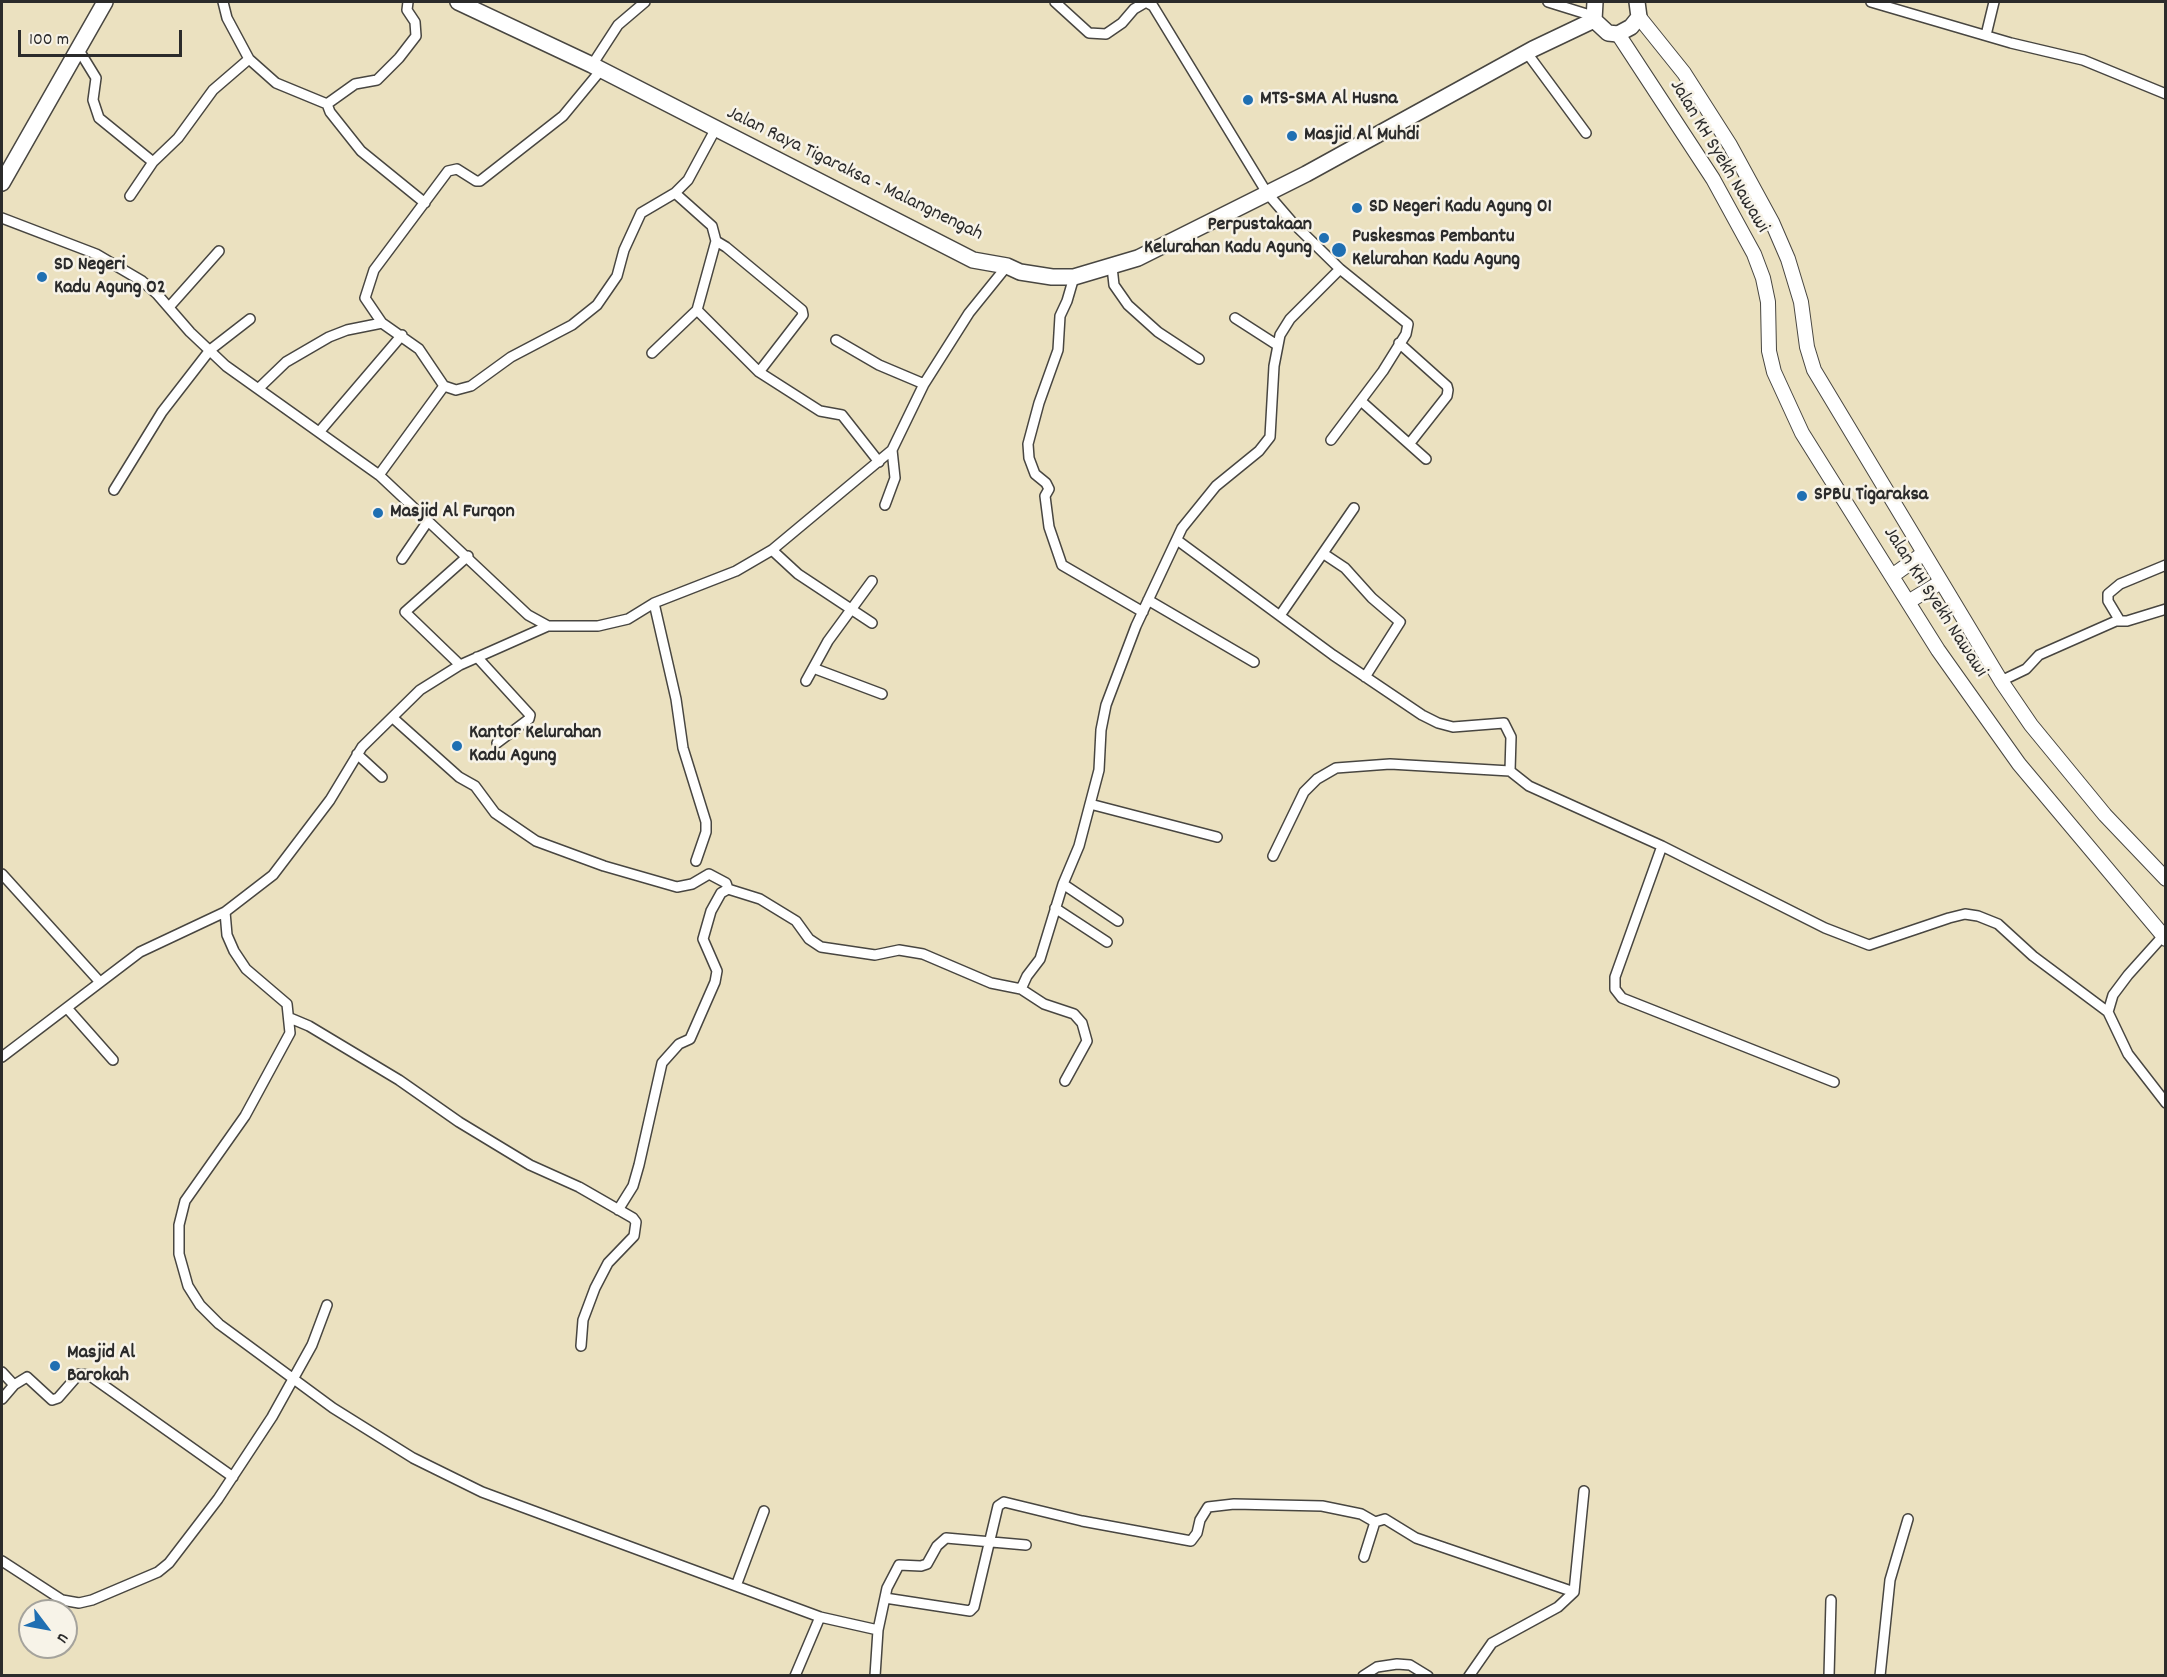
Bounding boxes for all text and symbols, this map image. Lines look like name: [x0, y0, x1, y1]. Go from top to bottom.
scale bar: [21, 18, 184, 56]
text: 100 m: [29, 28, 69, 53]
street label: Jalan KH Syekh Nawawi: [1663, 76, 1773, 238]
place label: MTS-SMA Al Husna: [1260, 88, 1398, 112]
marker: MTS-SMA Al Husna: [1241, 93, 1255, 107]
street label: Jalan Raya Tigaraksa - Malangnengah: [722, 102, 986, 248]
place label: Masjid Al Muhdi: [1304, 124, 1419, 148]
marker: Masjid Al Muhdi: [1285, 129, 1299, 143]
place label: SD Negeri Kadu Agung 01: [1369, 196, 1552, 220]
marker: SD Negeri Kadu Agung 01: [1350, 201, 1364, 215]
place label: Perpustakaan Kelurahan Kadu Agung: [1144, 214, 1312, 261]
place label: Puskesmas Pembantu Kelurahan Kadu Agung: [1352, 226, 1520, 273]
marker: Perpustakaan Kelurahan Kadu Agung: [1317, 231, 1331, 245]
marker: Puskesmas Pembantu Kelurahan Kadu Agung: [1330, 241, 1348, 259]
place label: SD Negeri Kadu Agung 02: [54, 254, 166, 301]
marker: SD Negeri Kadu Agung 02: [35, 270, 49, 284]
place label: SPBU Tigaraksa: [1814, 484, 1928, 508]
marker: SPBU Tigaraksa: [1795, 489, 1809, 503]
place label: Masjid Al Furqon: [390, 501, 515, 525]
marker: Masjid Al Furqon: [371, 506, 385, 520]
street label: Jalan KH Syekh Nawawi: [1876, 523, 1992, 683]
place label: Kantor Kelurahan Kadu Agung: [469, 722, 601, 769]
marker: Kantor Kelurahan Kadu Agung: [450, 739, 464, 753]
place label: Masjid Al Barokah: [67, 1342, 135, 1389]
marker: Masjid Al Barokah: [48, 1359, 62, 1373]
north arrow: [18, 1599, 78, 1659]
text: U: [50, 1628, 74, 1647]

